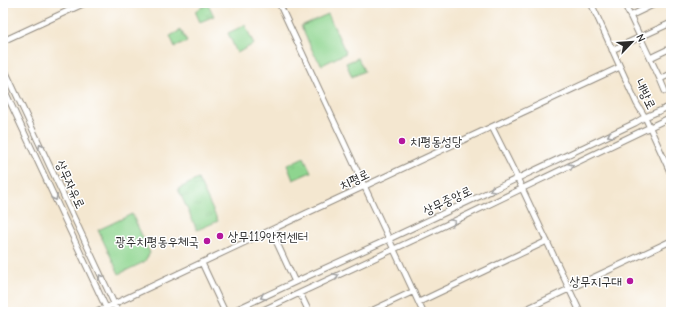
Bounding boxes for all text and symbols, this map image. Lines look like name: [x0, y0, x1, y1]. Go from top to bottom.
north arrow: [612, 22, 652, 62]
text: N: [633, 32, 648, 44]
street label: 내방로: [632, 77, 659, 112]
one-way arrow: [606, 130, 614, 138]
place label: 치평동성당: [410, 134, 463, 149]
marker: 치평동성당: [397, 136, 407, 146]
one-way arrow: [38, 143, 46, 150]
street label: 상무자유로: [53, 157, 88, 211]
one-way arrow: [567, 162, 574, 170]
street label: 치평로: [337, 166, 372, 193]
street label: 상무중앙로: [420, 183, 474, 218]
one-way arrow: [489, 185, 496, 193]
one-way arrow: [50, 194, 58, 201]
one-way arrow: [449, 219, 457, 227]
place label: 상무119안전센터: [228, 229, 308, 244]
marker: 상무119안전센터: [215, 231, 225, 241]
place label: 광주치평동우체국: [115, 234, 199, 249]
marker: 광주치평동우체국: [202, 236, 212, 246]
one-way arrow: [98, 273, 106, 281]
one-way arrow: [331, 273, 339, 281]
place label: 상무지구대: [570, 274, 622, 289]
marker: 상무지구대: [625, 276, 635, 286]
one-way arrow: [259, 292, 267, 300]

